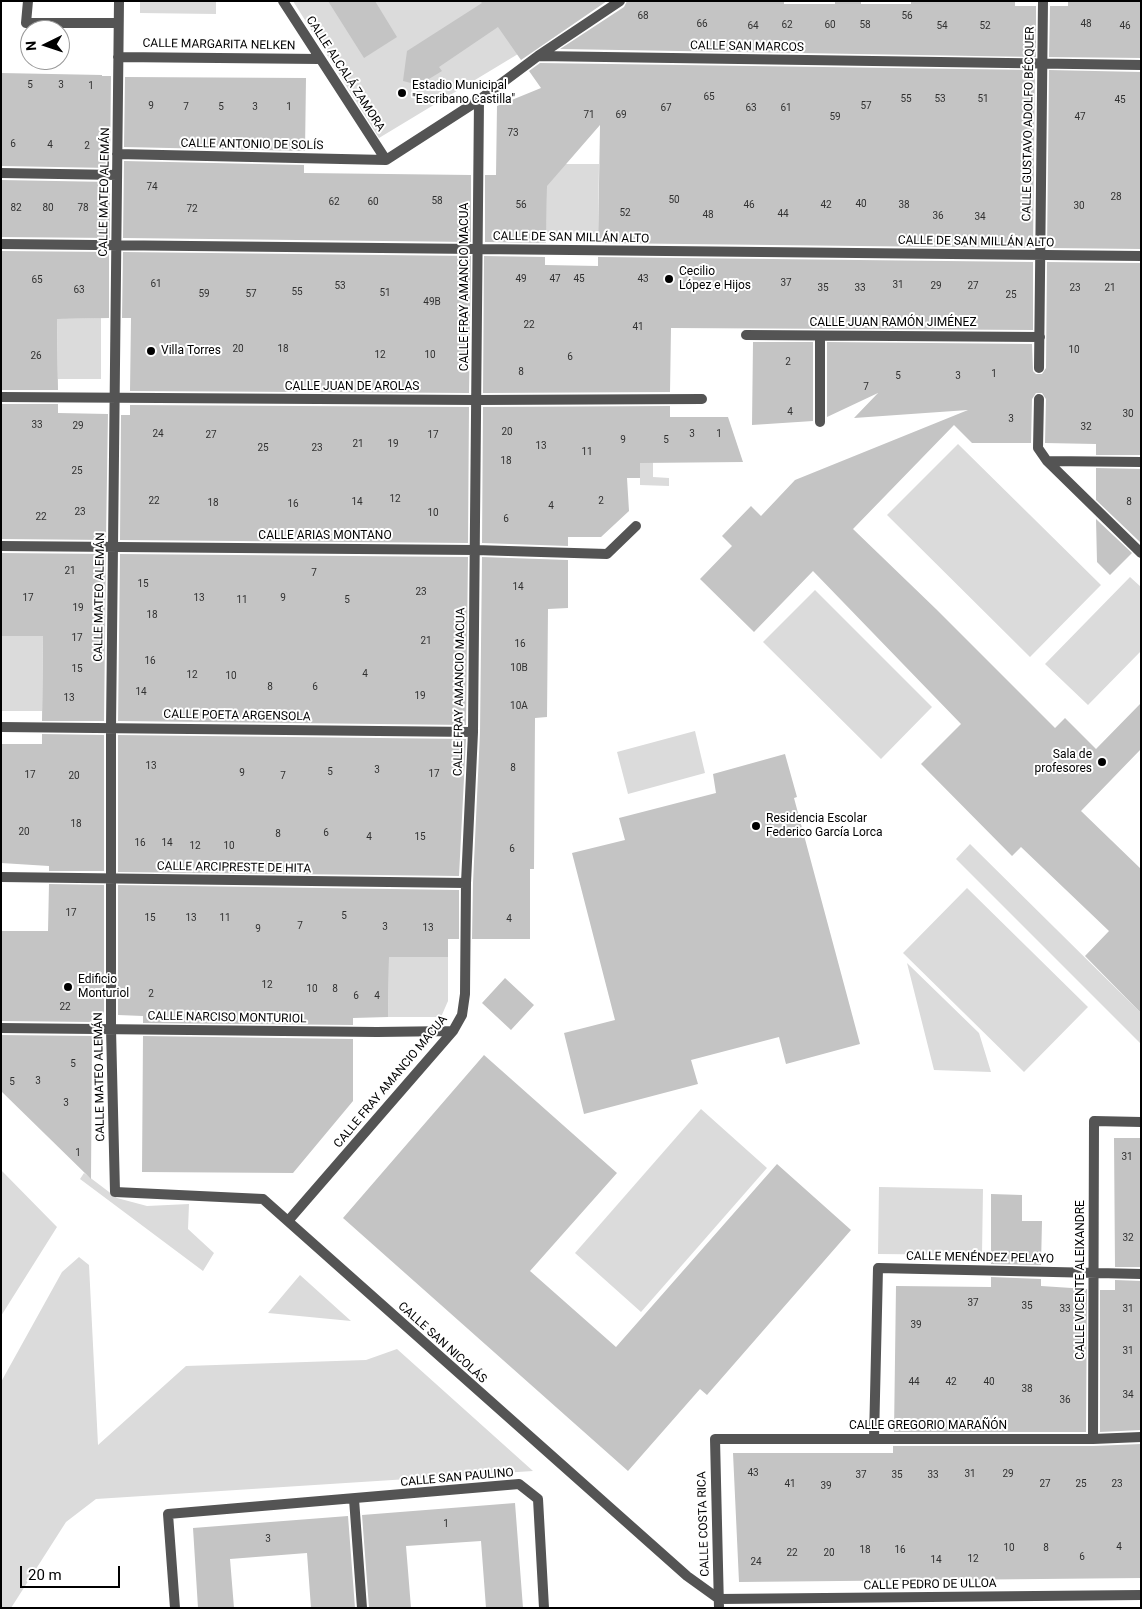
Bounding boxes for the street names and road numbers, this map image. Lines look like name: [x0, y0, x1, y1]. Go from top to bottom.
street label: CALLE ALCALÁ ZAMORA: [302, 14, 388, 134]
street label: CALLE GUSTAVO ADOLFO BÉCQUER: [1020, 26, 1038, 222]
street label: CALLE MARGARITA NELKEN: [142, 36, 296, 54]
street label: CALLE SAN MARCOS: [690, 39, 804, 55]
street label: CALLE MATEO ALEMÁN: [97, 127, 113, 257]
street label: CALLE ANTONIO DE SOLÍS: [180, 137, 324, 153]
street label: CALLE FRAY AMANCIO MACUA: [458, 203, 472, 371]
street label: CALLE DE SAN MILLÁN ALTO: [493, 229, 649, 247]
street label: CALLE DE SAN MILLÁN ALTO: [898, 233, 1054, 251]
street label: CALLE JUAN RAMÓN JIMÉNEZ: [809, 316, 977, 330]
street label: CALLE JUAN DE AROLAS: [285, 380, 419, 394]
street label: CALLE ARIAS MONTANO: [258, 529, 392, 543]
street label: CALLE MATEO ALEMÁN: [92, 532, 108, 662]
street label: CALLE FRAY AMANCIO MACUA: [451, 608, 469, 776]
street label: CALLE POETA ARGENSOLA: [163, 708, 311, 724]
street label: CALLE ARCIPRESTE DE HITA: [157, 859, 311, 877]
street label: CALLE NARCISO MONTURIOL: [147, 1009, 307, 1027]
street label: CALLE MATEO ALEMÁN: [92, 1012, 108, 1142]
street label: CALLE FRAY AMANCIO MACUA: [331, 1013, 451, 1151]
street label: CALLE VICENTE ALEIXANDRE: [1074, 1200, 1088, 1360]
street label: CALLE MENÉNDEZ PELAYO: [906, 1250, 1054, 1266]
street label: CALLE SAN NICOLÁS: [395, 1299, 489, 1387]
street label: CALLE GREGORIO MARAÑÓN: [849, 1419, 1007, 1433]
street label: CALLE SAN PAULINO: [400, 1466, 514, 1490]
street label: CALLE COSTA RICA: [695, 1471, 713, 1577]
street label: CALLE PEDRO DE ULLOA: [863, 1577, 997, 1593]

